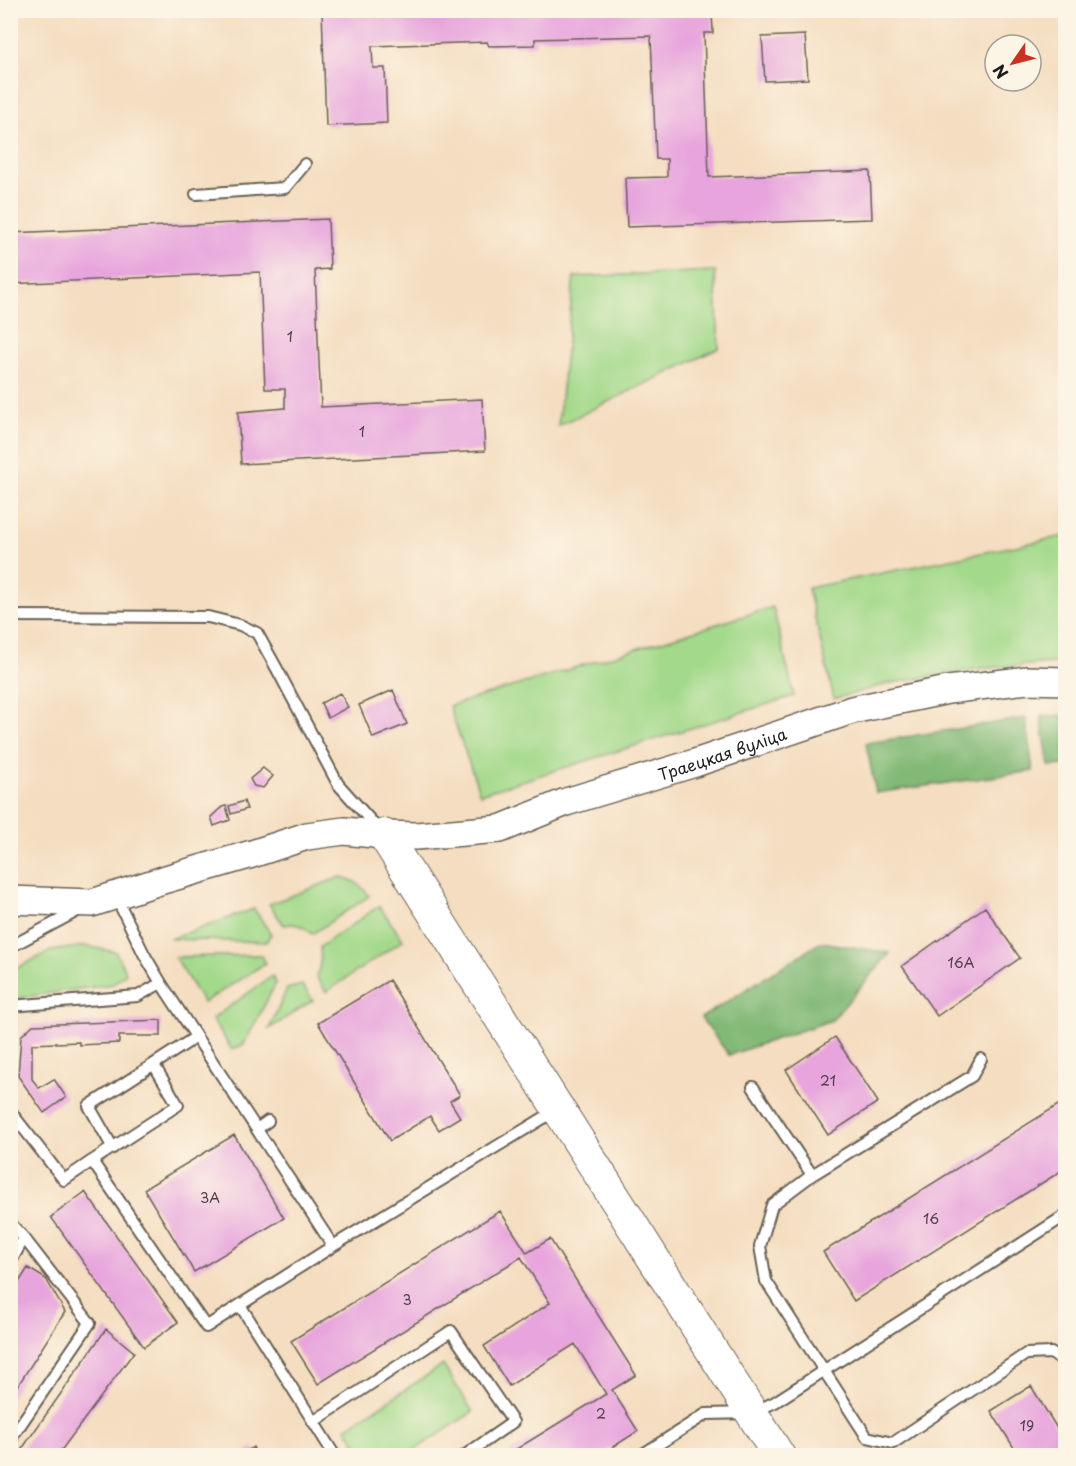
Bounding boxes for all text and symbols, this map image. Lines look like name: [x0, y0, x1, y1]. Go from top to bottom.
north arrow: [983, 33, 1043, 93]
text: N: [986, 60, 1013, 84]
house number: 1: [287, 326, 293, 347]
house number: 1: [359, 421, 365, 442]
street label: Траецкая вуліца: [655, 721, 790, 786]
house number: 16А: [948, 952, 975, 973]
house number: 21: [820, 1070, 836, 1091]
house number: 3А: [200, 1187, 220, 1208]
house number: 16: [923, 1208, 939, 1229]
house number: 3: [402, 1289, 412, 1310]
house number: 2: [596, 1403, 606, 1424]
house number: 19: [1020, 1415, 1034, 1436]

